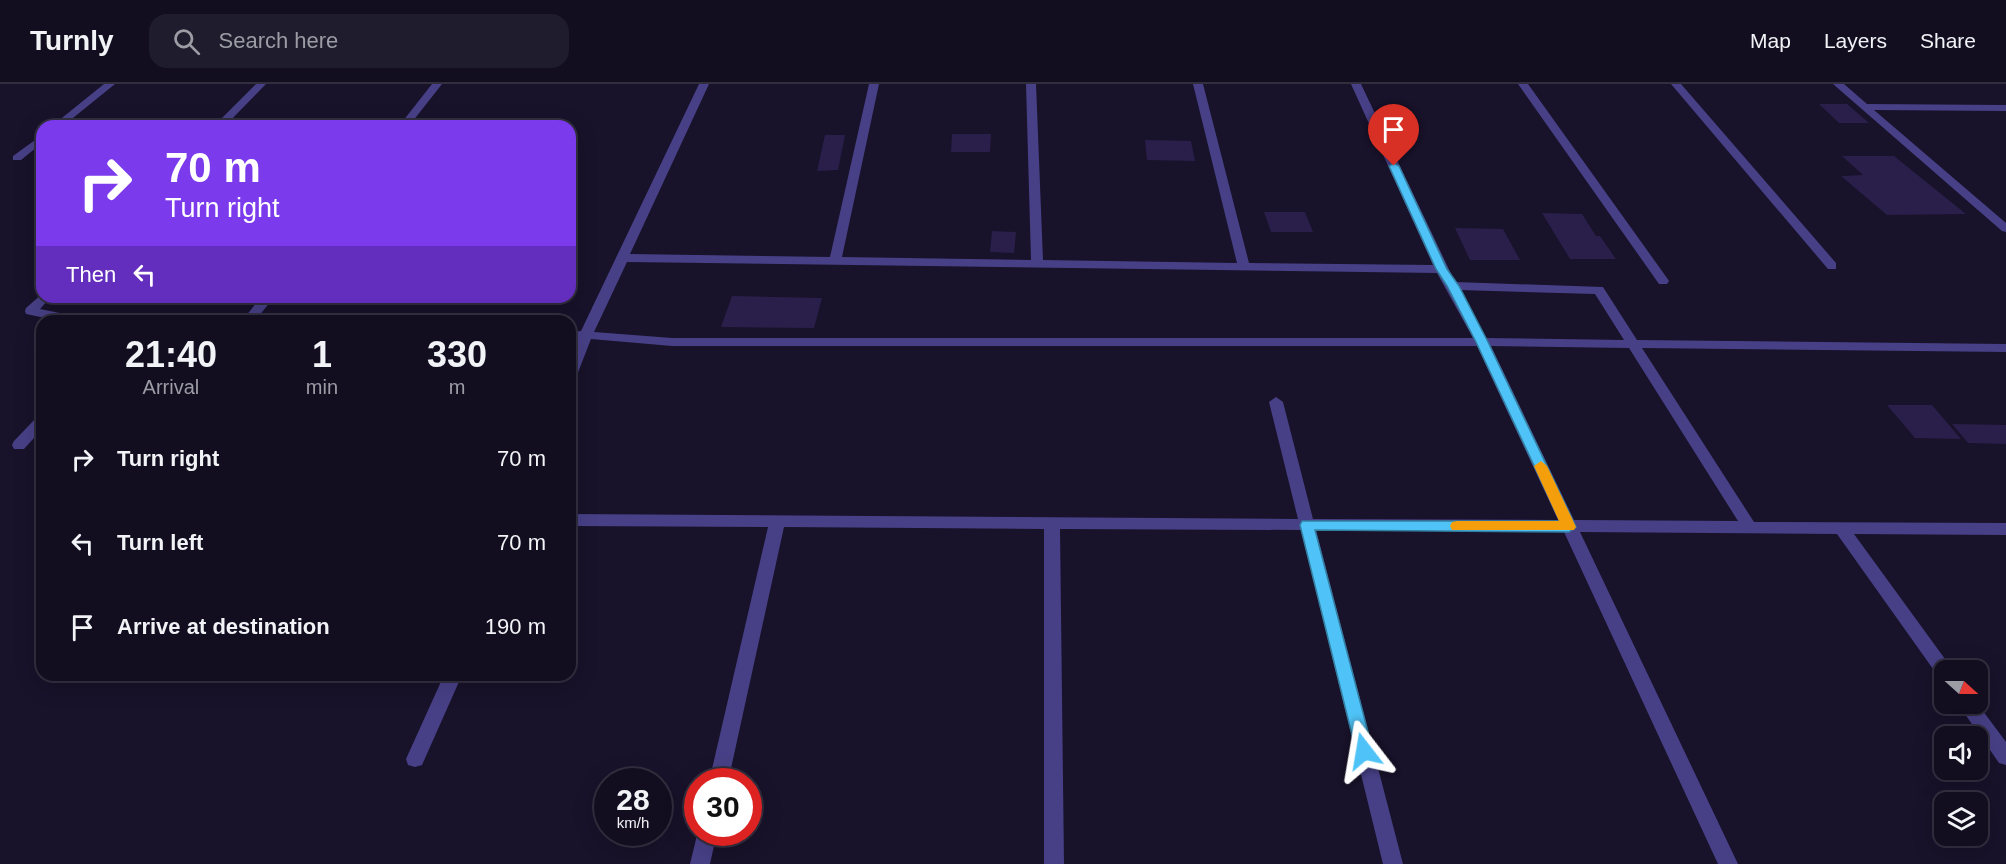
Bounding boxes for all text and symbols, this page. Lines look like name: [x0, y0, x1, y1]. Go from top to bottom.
search box: [149, 14, 569, 68]
text: Turnly: [30, 25, 113, 56]
icon: search: [170, 25, 203, 58]
text: Search here: [218, 28, 338, 53]
text: Map: [1750, 29, 1791, 52]
text: Layers: [1824, 29, 1887, 52]
text: Share: [1920, 29, 1976, 52]
pin: [1368, 104, 1419, 166]
icon: arrive: [1377, 113, 1410, 146]
icon: right: [66, 144, 144, 222]
text: 70 m: [165, 144, 261, 191]
text: Turn right: [165, 193, 280, 223]
icon: left: [128, 258, 161, 291]
text: Then: [66, 262, 116, 287]
text: 21:40: [125, 334, 217, 375]
text: 1: [312, 334, 332, 375]
text: 330: [427, 334, 487, 375]
text: Arrival: [143, 376, 199, 398]
text: min: [306, 376, 338, 398]
text: m: [449, 376, 465, 398]
icon: right: [66, 443, 99, 476]
text: Turn right: [117, 446, 219, 471]
text: 70 m: [497, 446, 546, 471]
icon: left: [66, 527, 99, 560]
text: Turn left: [117, 530, 203, 555]
text: 70 m: [497, 530, 546, 555]
icon: arrive: [66, 611, 99, 644]
text: Arrive at destination: [117, 614, 330, 639]
text: 190 m: [485, 614, 546, 639]
north arrow: [1934, 660, 1988, 714]
map controls: [1934, 660, 1988, 846]
position arrow: [1332, 719, 1396, 783]
button: sound: [1934, 726, 1988, 780]
speed limit sign: 30: [684, 768, 762, 846]
text: 28: [616, 783, 650, 816]
button: layers: [1934, 792, 1988, 846]
text: km/h: [617, 814, 649, 831]

